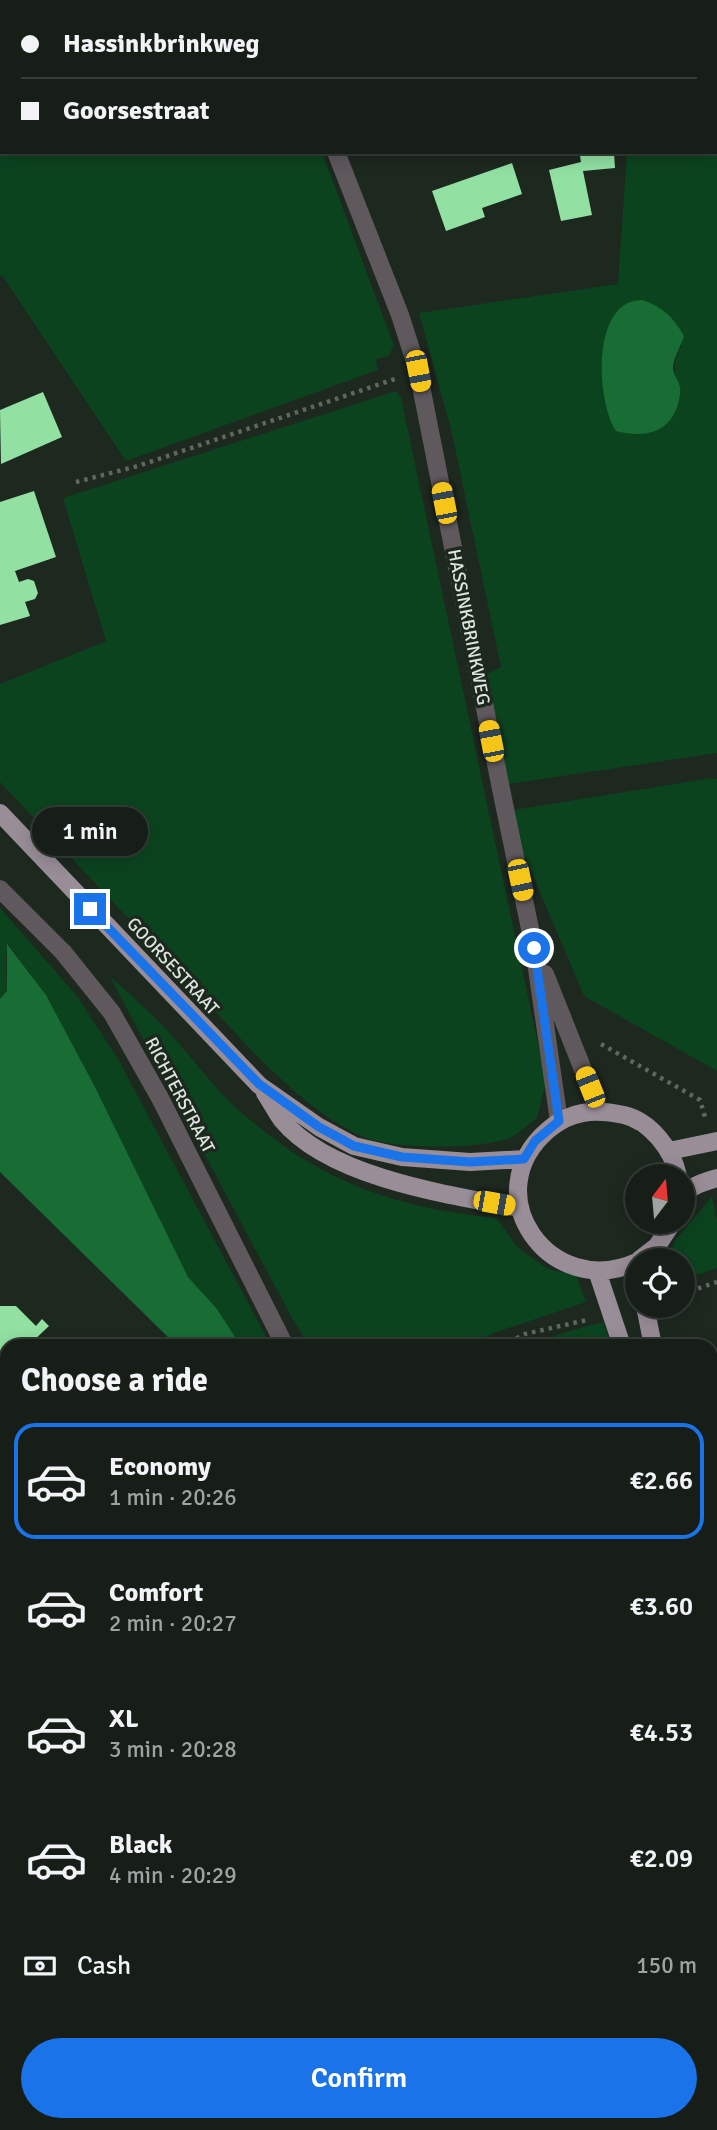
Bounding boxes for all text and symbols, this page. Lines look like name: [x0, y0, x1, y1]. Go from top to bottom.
text: Hassinkbrinkweg: [63, 28, 260, 60]
text: Goorsestraat: [63, 95, 209, 127]
car: [404, 348, 433, 394]
car: [430, 480, 459, 526]
street label: HASSINKBRINKWEG: [443, 547, 495, 707]
car: [477, 718, 506, 764]
callout: 1 min: [32, 808, 148, 856]
text: 1 min: [62, 817, 118, 846]
car: [506, 857, 535, 903]
route end: [74, 893, 106, 925]
street label: GOORSESTRAAT: [122, 913, 224, 1019]
route start: [518, 932, 550, 964]
street label: RICHTERSTRAAT: [140, 1033, 220, 1157]
car: [573, 1064, 608, 1110]
north arrow: [625, 1164, 695, 1234]
map controls: [625, 1164, 695, 1318]
car: [472, 1189, 517, 1217]
button: locate: [625, 1248, 695, 1318]
text: Choose a ride: [21, 1361, 208, 1400]
icon: car: [25, 1450, 88, 1513]
text: Economy: [109, 1451, 211, 1483]
text: €2.66: [630, 1465, 693, 1497]
text: 1 min · 20:26: [109, 1483, 237, 1512]
icon: car: [25, 1576, 88, 1639]
text: Comfort: [109, 1577, 203, 1609]
text: €3.60: [630, 1591, 693, 1623]
text: 2 min · 20:27: [109, 1609, 237, 1638]
icon: car: [25, 1702, 88, 1765]
text: XL: [109, 1703, 139, 1735]
text: €4.53: [630, 1717, 693, 1749]
text: 3 min · 20:28: [109, 1735, 237, 1764]
icon: car: [25, 1828, 88, 1891]
text: Black: [109, 1829, 172, 1861]
text: €2.09: [630, 1843, 693, 1875]
text: 4 min · 20:29: [109, 1861, 237, 1890]
icon: cash: [21, 1947, 59, 1985]
text: Cash: [77, 1950, 131, 1982]
text: 150 m: [636, 1951, 697, 1980]
button: Confirm: [21, 2038, 697, 2118]

